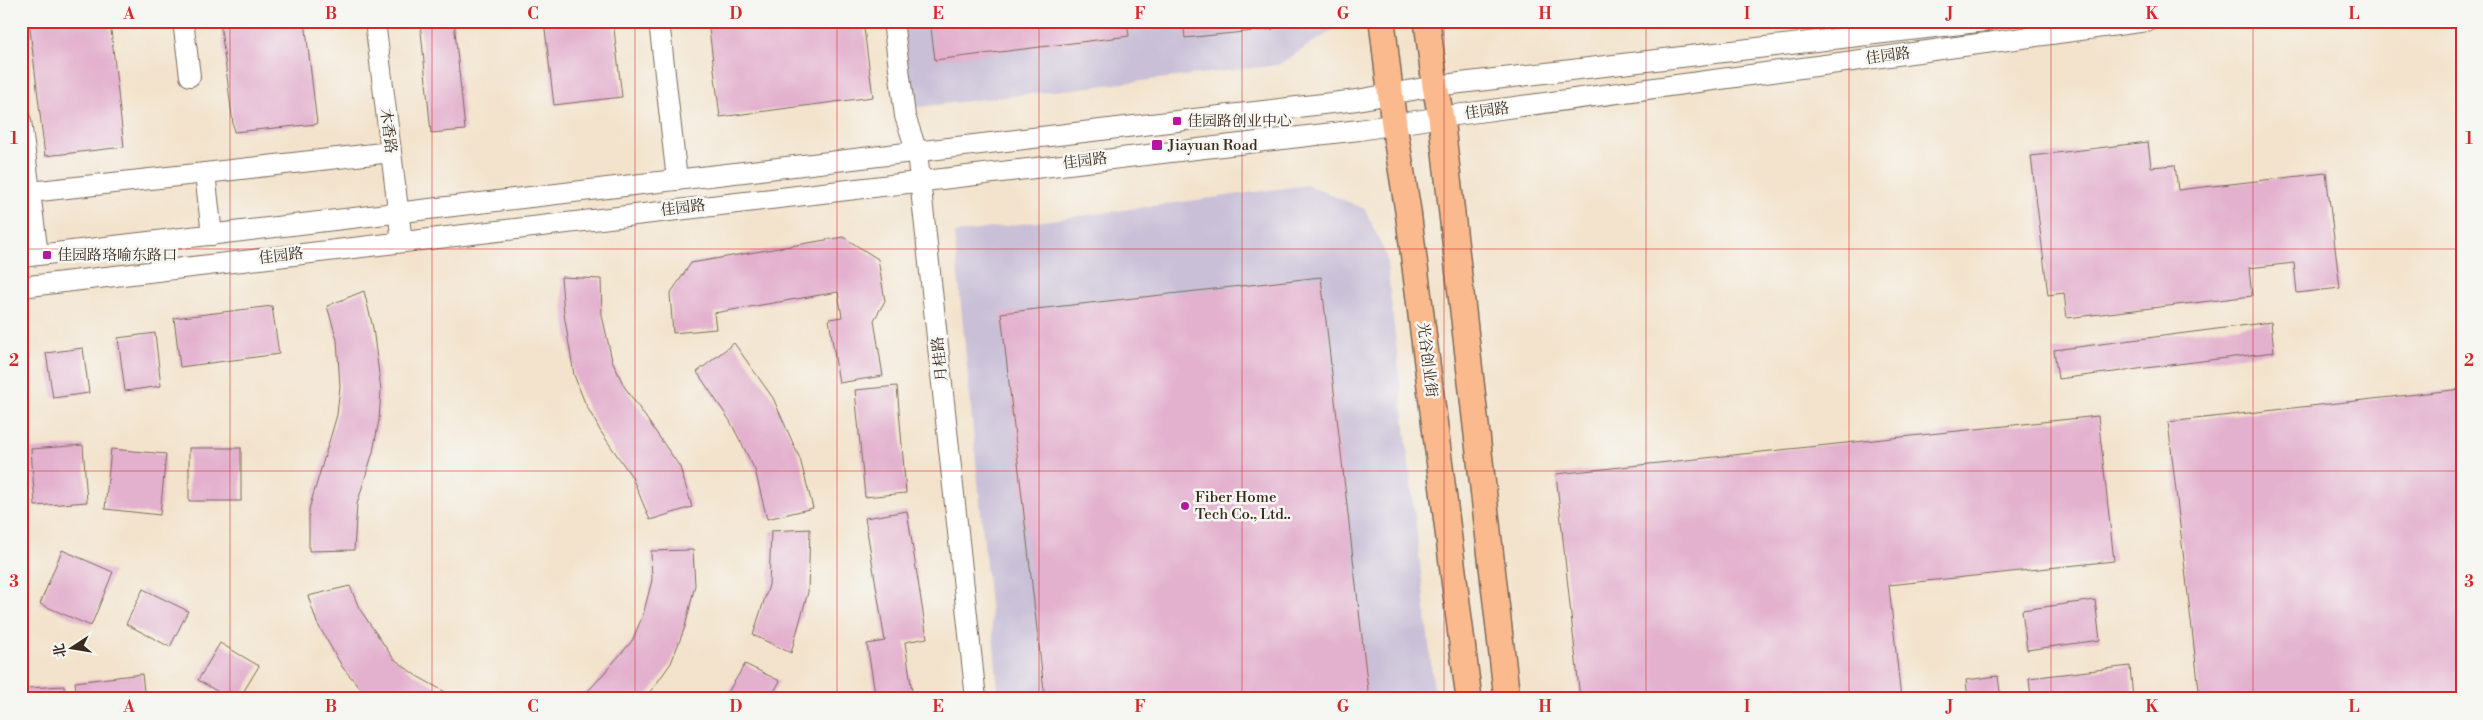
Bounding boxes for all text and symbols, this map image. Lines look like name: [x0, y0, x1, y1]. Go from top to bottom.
text: A: [122, 4, 135, 24]
text: B: [325, 4, 337, 24]
text: C: [527, 4, 539, 24]
text: D: [730, 4, 743, 24]
text: E: [932, 4, 944, 24]
text: F: [1134, 4, 1146, 24]
text: G: [1337, 4, 1350, 24]
text: H: [1538, 4, 1552, 24]
text: I: [1744, 4, 1750, 24]
text: J: [1945, 4, 1953, 24]
text: K: [2146, 4, 2160, 24]
text: L: [2349, 4, 2360, 24]
street label: 佳园路: [1864, 43, 1912, 69]
street label: 佳园路: [1463, 98, 1511, 124]
street label: 木香路: [376, 108, 400, 154]
place label: 佳园路创业中心: [1187, 112, 1292, 131]
marker: 佳园路创业中心: [1171, 115, 1183, 127]
text: 1: [10, 129, 18, 149]
text: 1: [2465, 129, 2473, 149]
place label: Jiayuan Road: [1167, 136, 1258, 155]
marker: Jiayuan Road: [1150, 138, 1164, 152]
street label: 佳园路: [1062, 149, 1108, 173]
street label: 佳园路: [660, 196, 706, 220]
street label: 佳园路: [258, 244, 304, 268]
place label: 佳园路珞喻东路口: [57, 246, 177, 265]
marker: 佳园路珞喻东路口: [41, 249, 53, 261]
street label: 光谷创业街: [1413, 322, 1441, 398]
street label: 月桂路: [928, 336, 952, 382]
text: 2: [9, 351, 19, 371]
text: 2: [2464, 351, 2474, 371]
place label: Fiber Home Tech Co., Ltd..: [1195, 488, 1291, 524]
marker: Fiber Home Tech Co., Ltd..: [1179, 500, 1191, 512]
text: 3: [9, 572, 19, 592]
text: 3: [2464, 572, 2474, 592]
north arrow: [48, 622, 98, 672]
text: 北: [50, 642, 71, 659]
text: A: [122, 697, 135, 717]
text: B: [325, 697, 337, 717]
text: C: [527, 697, 539, 717]
text: D: [730, 697, 743, 717]
text: E: [932, 697, 944, 717]
text: F: [1134, 697, 1146, 717]
text: G: [1337, 697, 1350, 717]
text: H: [1538, 697, 1552, 717]
text: I: [1744, 697, 1750, 717]
text: J: [1945, 697, 1953, 717]
text: K: [2146, 697, 2160, 717]
text: L: [2349, 697, 2360, 717]

